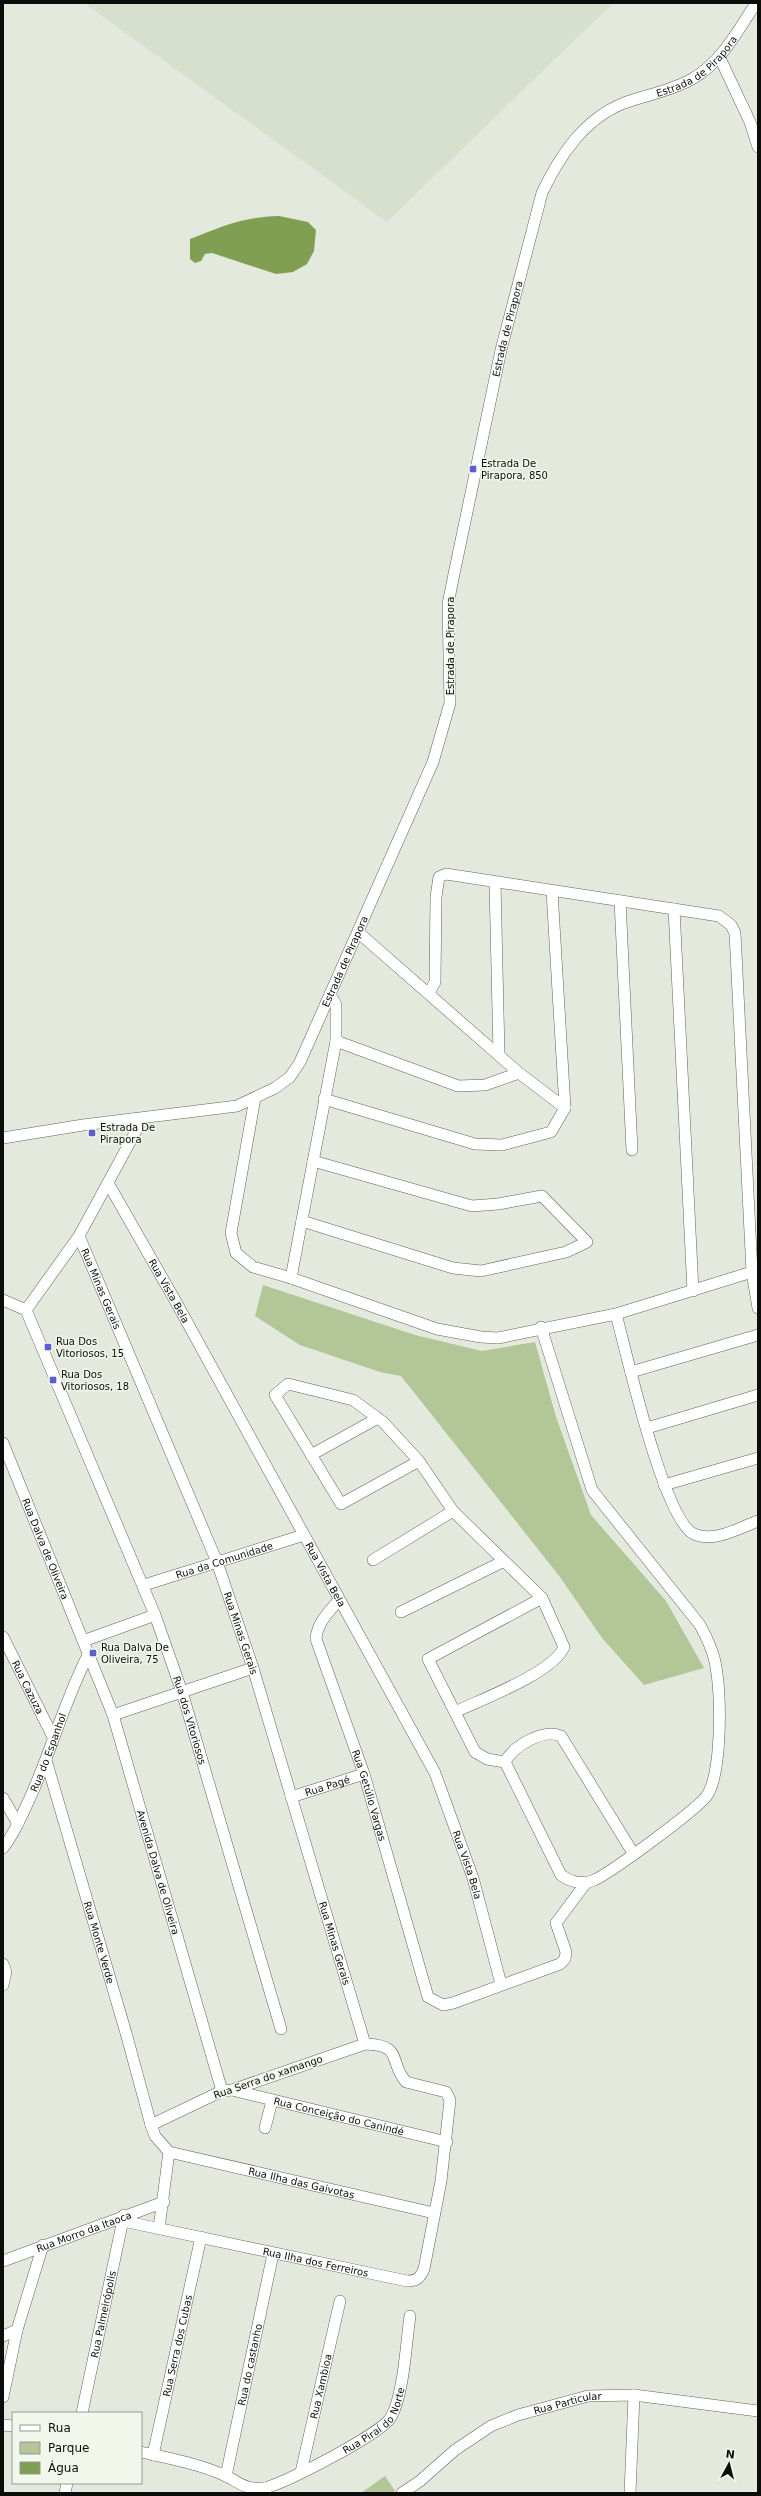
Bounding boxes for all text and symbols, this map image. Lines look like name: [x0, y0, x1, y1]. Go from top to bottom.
street label: Estrada de Pirapora: [655, 34, 739, 98]
street label: Estrada de Pirapora: [490, 280, 524, 378]
place label: Estrada De Pirapora, 850: [481, 458, 548, 481]
marker: Estrada De Pirapora, 850: [468, 464, 478, 474]
street label: Estrada de Pirapora: [445, 597, 456, 695]
street label: Estrada de Pirapora: [320, 914, 370, 1009]
place label: Estrada De Pirapora: [100, 1122, 155, 1145]
marker: Estrada De Pirapora: [87, 1128, 97, 1138]
street label: Rua Minas Gerais: [79, 1246, 123, 1331]
street label: Rua Vista Bela: [147, 1257, 192, 1325]
place label: Rua Dos Vitoriosos, 15: [56, 1336, 124, 1359]
marker: Rua Dos Vitoriosos, 15: [43, 1342, 53, 1352]
place label: Rua Dos Vitoriosos, 18: [61, 1369, 129, 1392]
marker: Rua Dos Vitoriosos, 18: [48, 1375, 58, 1385]
street label: Rua Dalva de Oliveira: [20, 1496, 71, 1601]
street label: Rua da Comunidade: [174, 1540, 274, 1580]
street label: Rua Vista Bela: [304, 1540, 348, 1609]
street label: Rua Minas Gerais: [222, 1590, 260, 1676]
place label: Rua Dalva De Oliveira, 75: [101, 1642, 169, 1665]
marker: Rua Dalva De Oliveira, 75: [88, 1648, 98, 1658]
street label: Rua Cazuza: [10, 1659, 46, 1716]
street label: Rua dos Vitoriosos: [171, 1674, 209, 1766]
street label: Rua do Espanhol: [28, 1711, 68, 1793]
street label: Rua Getúlio Vargas: [350, 1748, 388, 1842]
street label: Rua Pagé: [303, 1773, 351, 1798]
street label: Avenida Dalva de Oliveira: [135, 1809, 182, 1936]
street label: Rua Vista Bela: [451, 1829, 484, 1900]
street label: Rua Monte Verde: [82, 1900, 117, 1985]
street label: Rua Minas Gerais: [317, 1900, 353, 1986]
street label: Rua Serra do xamango: [212, 2053, 324, 2101]
street label: Rua Conceição do Canindé: [273, 2095, 405, 2137]
street label: Rua Ilha das Gaivotas: [247, 2165, 356, 2200]
street label: Rua Morro da Itaoca: [35, 2209, 133, 2254]
street label: Rua Ilha dos Ferreiros: [262, 2245, 370, 2278]
street label: Rua Palmeirópolis: [88, 2270, 118, 2359]
street label: Rua Serra dos Cubas: [161, 2294, 194, 2398]
street label: Rua do castanho: [236, 2322, 264, 2406]
street label: Rua Xambioa: [308, 2353, 333, 2420]
street label: Rua Piraí do Norte: [340, 2386, 406, 2456]
street label: Rua Particular: [532, 2390, 602, 2416]
legend: [12, 2412, 142, 2484]
text: Rua: [48, 2421, 71, 2435]
text: Parque: [48, 2441, 89, 2455]
north arrow: [709, 2444, 749, 2484]
text: N: [725, 2448, 736, 2462]
text: Água: [48, 2460, 79, 2475]

